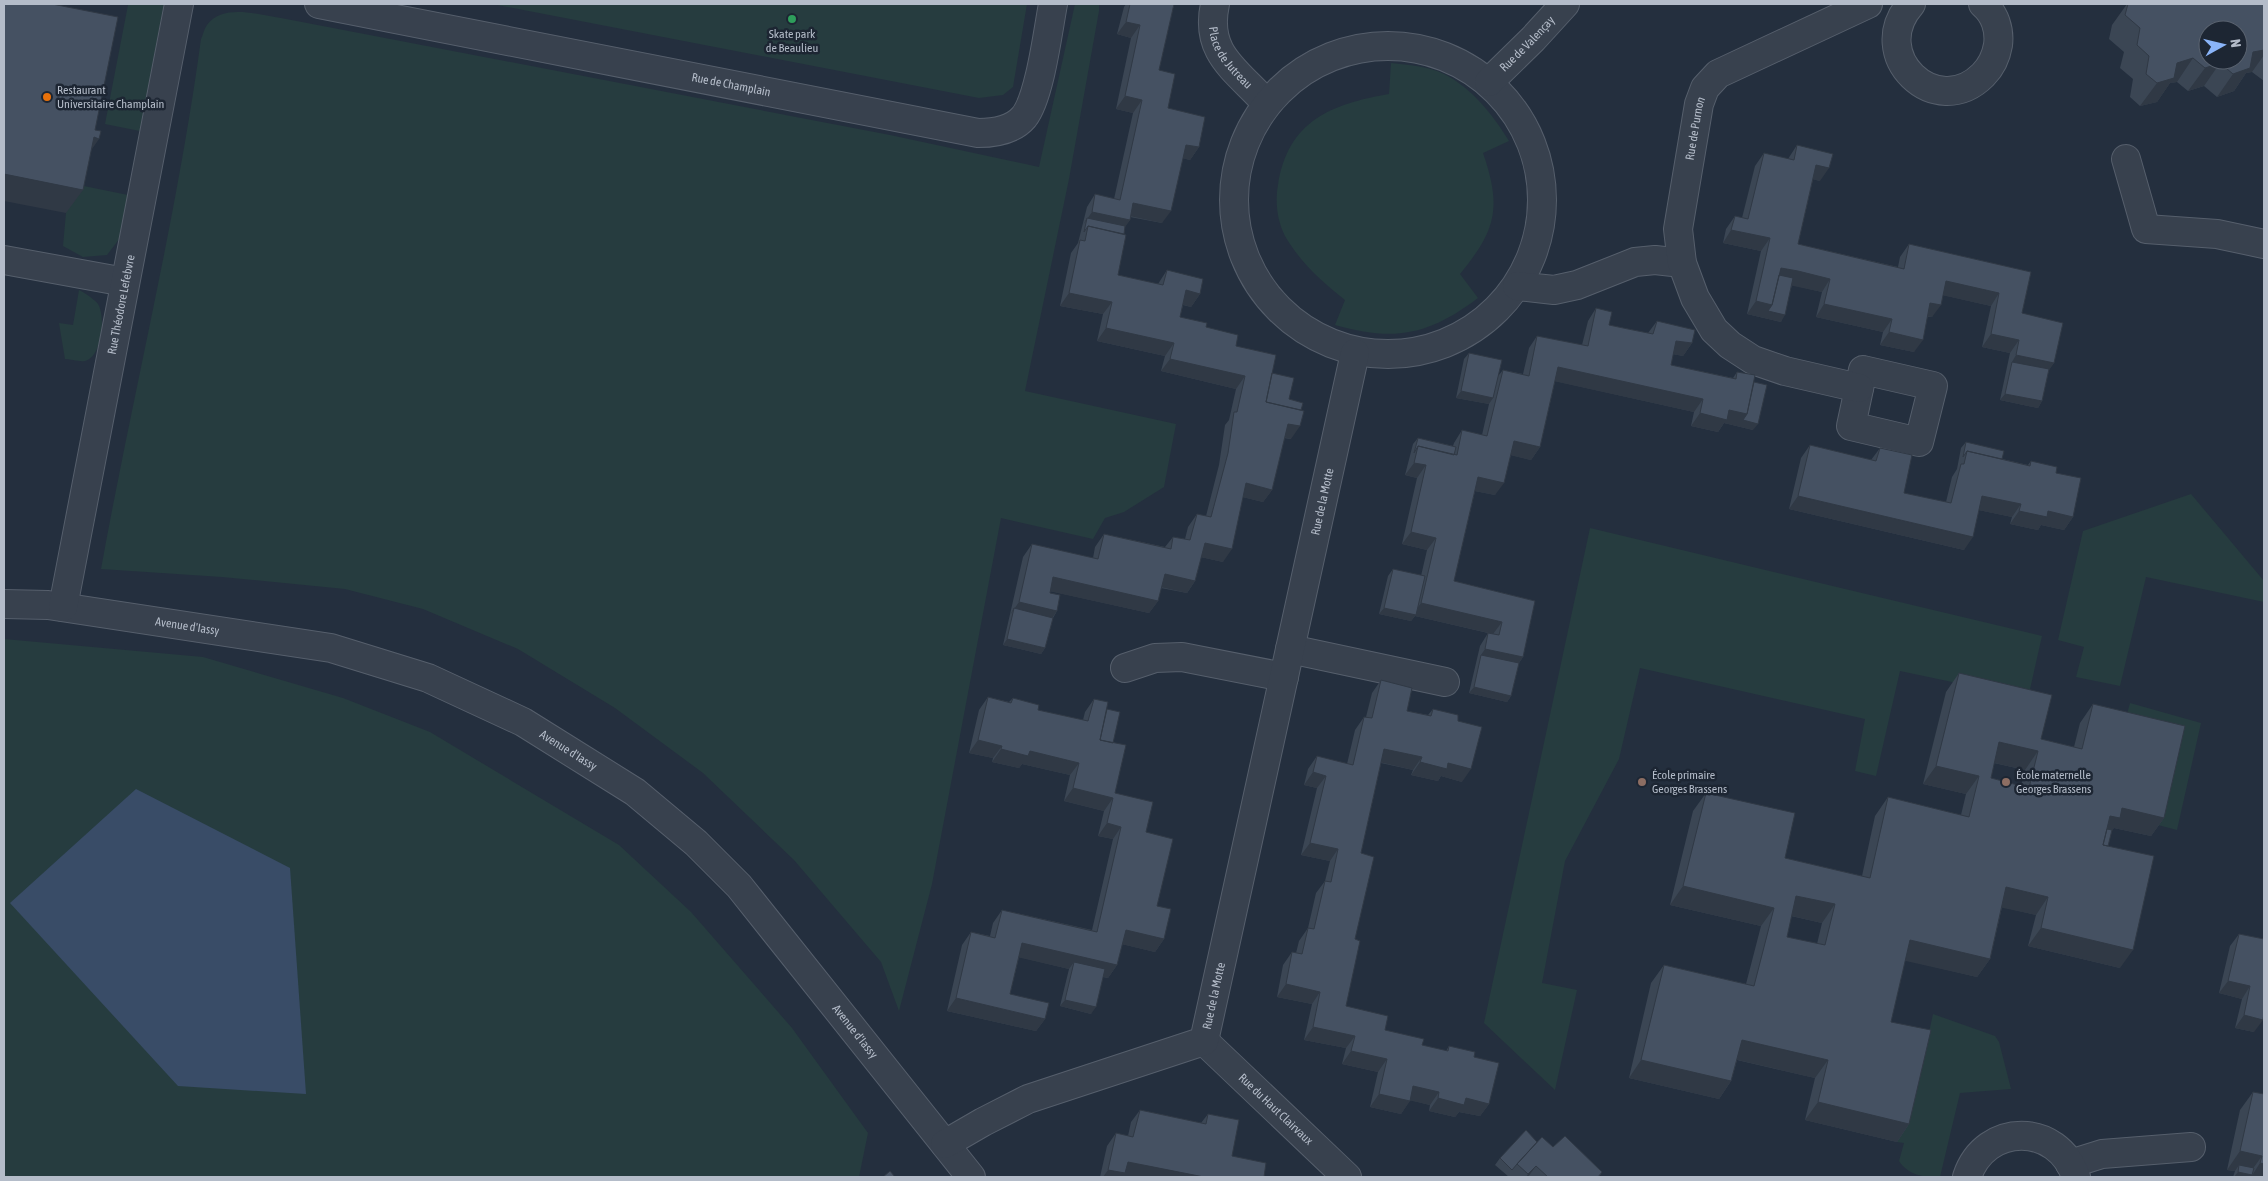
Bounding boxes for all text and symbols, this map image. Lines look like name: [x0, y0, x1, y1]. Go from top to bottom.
marker: Skate park de Beaulieu: [786, 13, 798, 25]
street label: Rue de Valençay: [1497, 13, 1557, 74]
north arrow: [2198, 20, 2248, 70]
street label: Place de Jutreau: [1206, 26, 1255, 92]
place label: Skate park de Beaulieu: [766, 27, 818, 55]
text: N: [2227, 38, 2244, 48]
street label: Rue de Champlain: [690, 70, 772, 99]
place label: Restaurant Universitaire Champlain: [57, 83, 164, 111]
marker: Restaurant Universitaire Champlain: [41, 91, 53, 103]
street label: Rue de Purnon: [1683, 95, 1708, 161]
street label: Rue Théodore Lefebvre: [105, 254, 138, 356]
street label: Rue de la Motte: [1308, 467, 1337, 536]
street label: Avenue d'Iassy: [154, 614, 220, 638]
street label: Avenue d'Iassy: [537, 727, 600, 773]
place label: École primaire Georges Brassens: [1652, 768, 1727, 796]
place label: École maternelle Georges Brassens: [2016, 768, 2091, 796]
marker: École primaire Georges Brassens: [1636, 776, 1648, 788]
marker: École maternelle Georges Brassens: [2000, 776, 2012, 788]
street label: Rue de la Motte: [1200, 961, 1228, 1031]
street label: Avenue d'Iassy: [829, 1002, 881, 1061]
street label: Rue du Haut Clairvaux: [1236, 1071, 1316, 1148]

